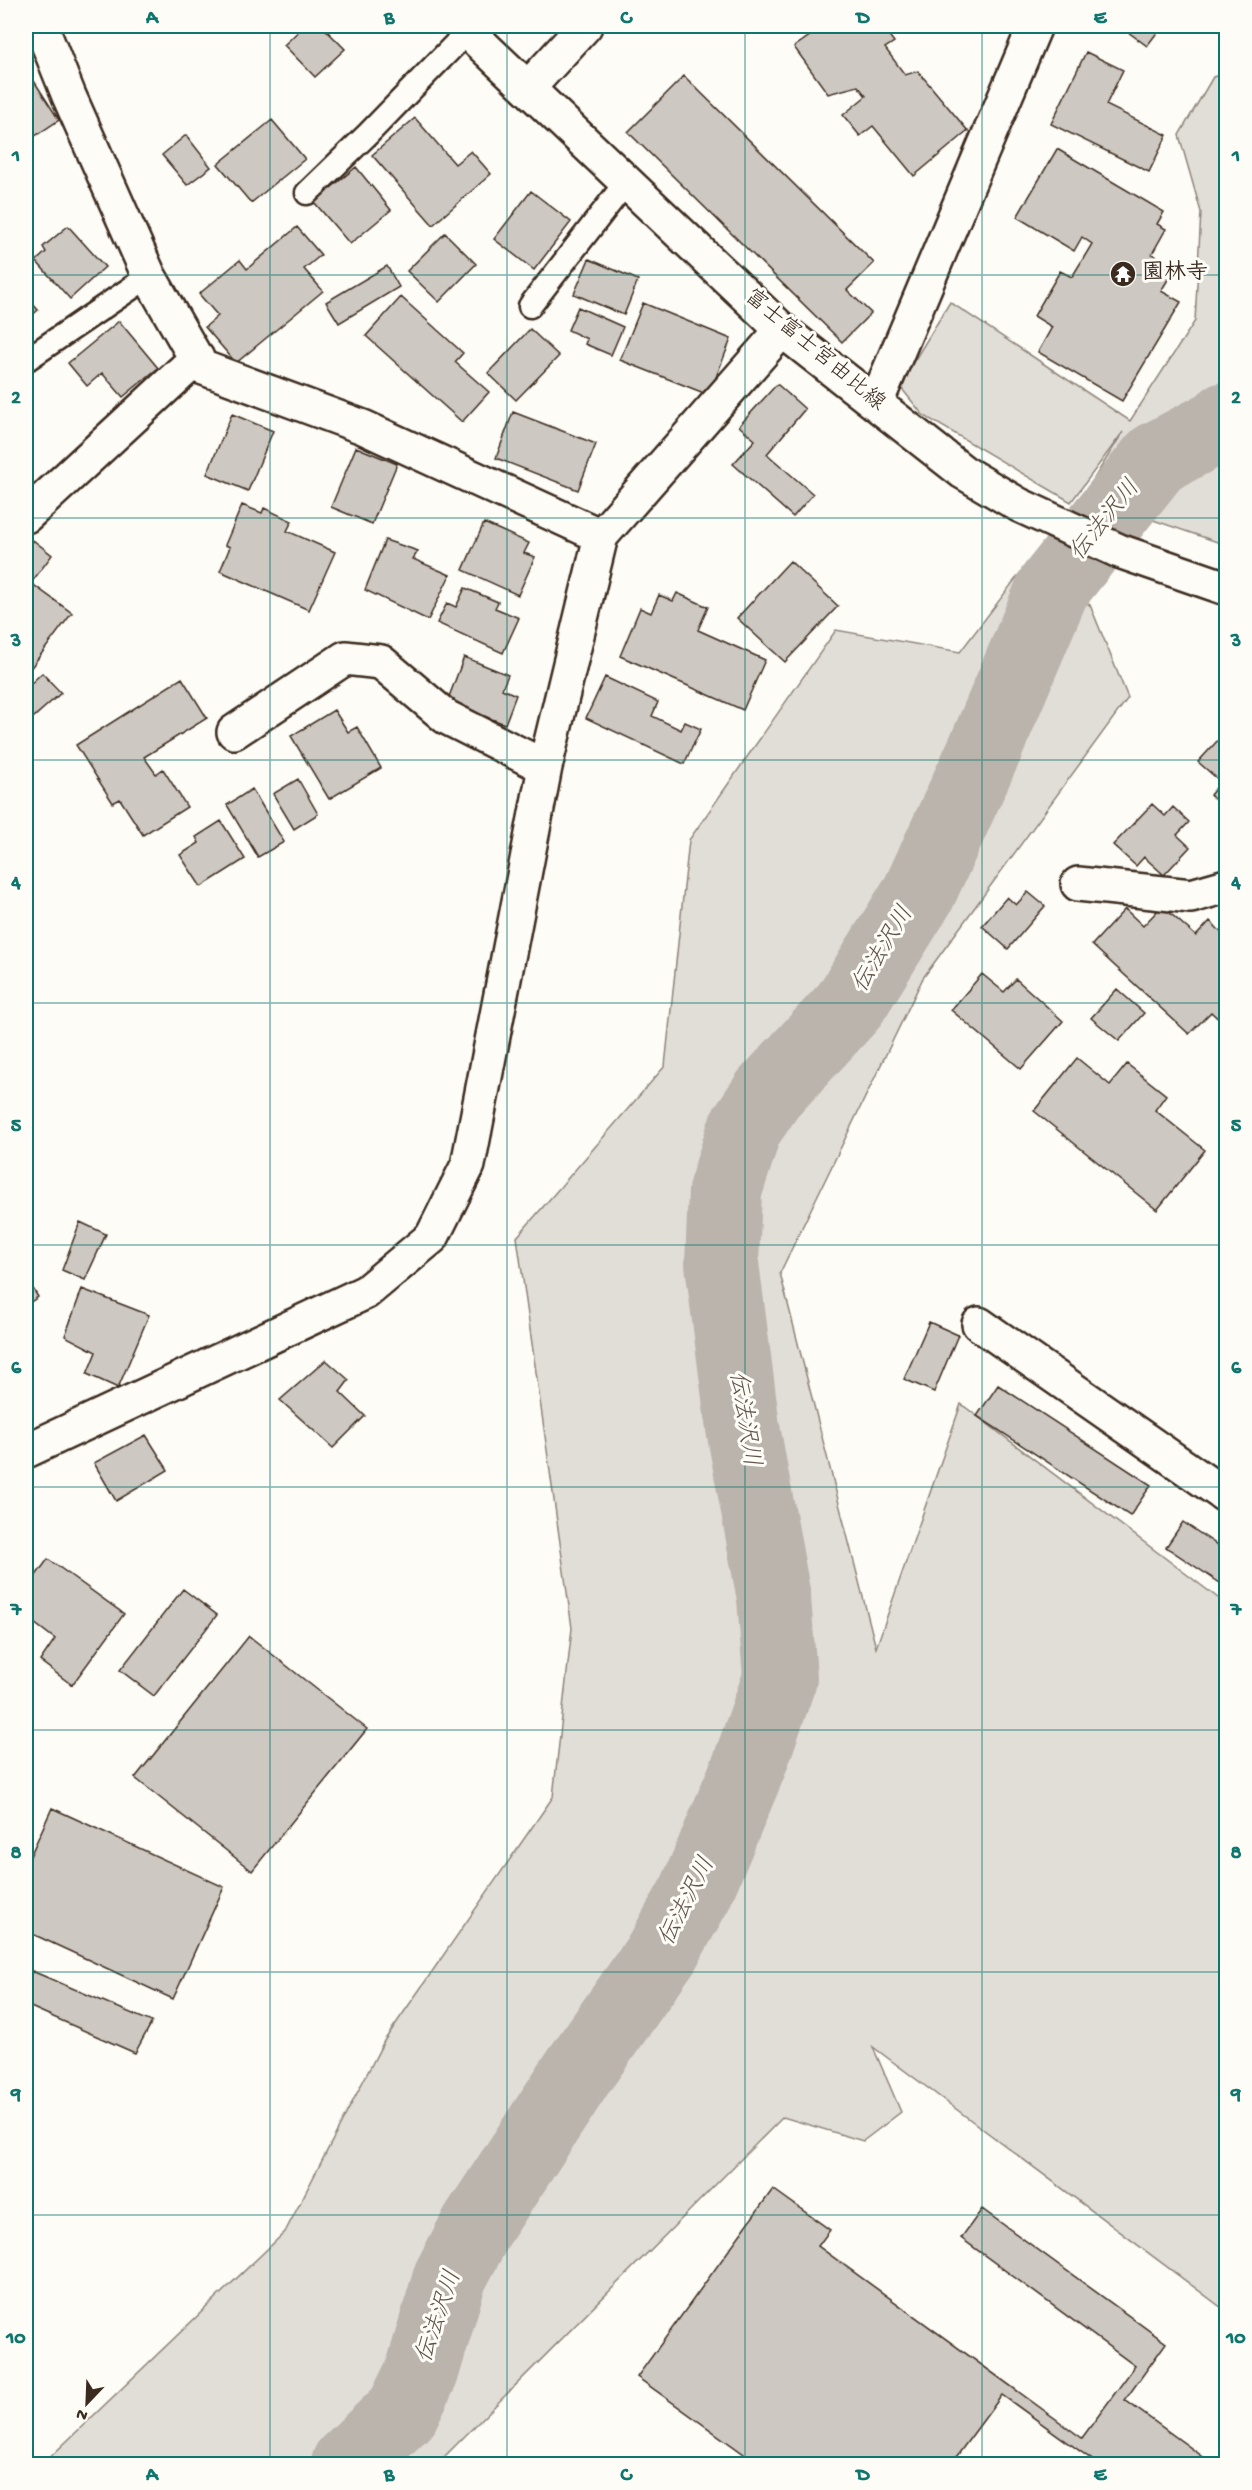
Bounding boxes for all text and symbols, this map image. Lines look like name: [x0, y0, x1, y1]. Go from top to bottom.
text: A: [145, 8, 160, 31]
text: B: [383, 8, 395, 31]
text: C: [620, 8, 634, 31]
text: D: [854, 8, 870, 31]
text: E: [1094, 8, 1108, 31]
text: 1: [11, 146, 20, 169]
text: 1: [1231, 146, 1240, 169]
temple icon: 園林寺: [1108, 259, 1138, 289]
place label: 園林寺: [1142, 259, 1208, 287]
street label: 富士富士宮由比線: [738, 284, 890, 418]
text: 2: [11, 388, 21, 411]
text: 2: [1231, 388, 1241, 411]
water label: 伝法沢川: [1065, 475, 1147, 567]
text: 3: [10, 631, 21, 654]
text: 3: [1230, 631, 1241, 654]
text: 4: [10, 873, 21, 896]
text: 4: [1230, 873, 1241, 896]
water label: 伝法沢川: [847, 901, 921, 999]
text: 5: [11, 1116, 22, 1139]
text: 5: [1231, 1116, 1242, 1139]
text: 6: [11, 1358, 22, 1381]
text: 6: [1231, 1358, 1242, 1381]
water label: 伝法沢川: [721, 1369, 765, 1469]
text: 7: [10, 1600, 23, 1623]
text: 7: [1230, 1600, 1243, 1623]
text: 8: [11, 1843, 22, 1866]
text: 8: [1231, 1843, 1242, 1866]
water label: 伝法沢川: [653, 1853, 723, 1951]
text: 9: [10, 2085, 21, 2108]
text: 9: [1230, 2085, 1241, 2108]
water label: 伝法沢川: [411, 2267, 469, 2367]
text: 10: [5, 2328, 26, 2351]
text: 10: [1225, 2328, 1246, 2351]
north arrow: [57, 2373, 117, 2433]
text: N: [73, 2403, 91, 2424]
text: A: [145, 2465, 160, 2488]
text: B: [383, 2465, 395, 2488]
text: C: [620, 2465, 634, 2488]
text: D: [854, 2465, 870, 2488]
text: E: [1094, 2465, 1108, 2488]

